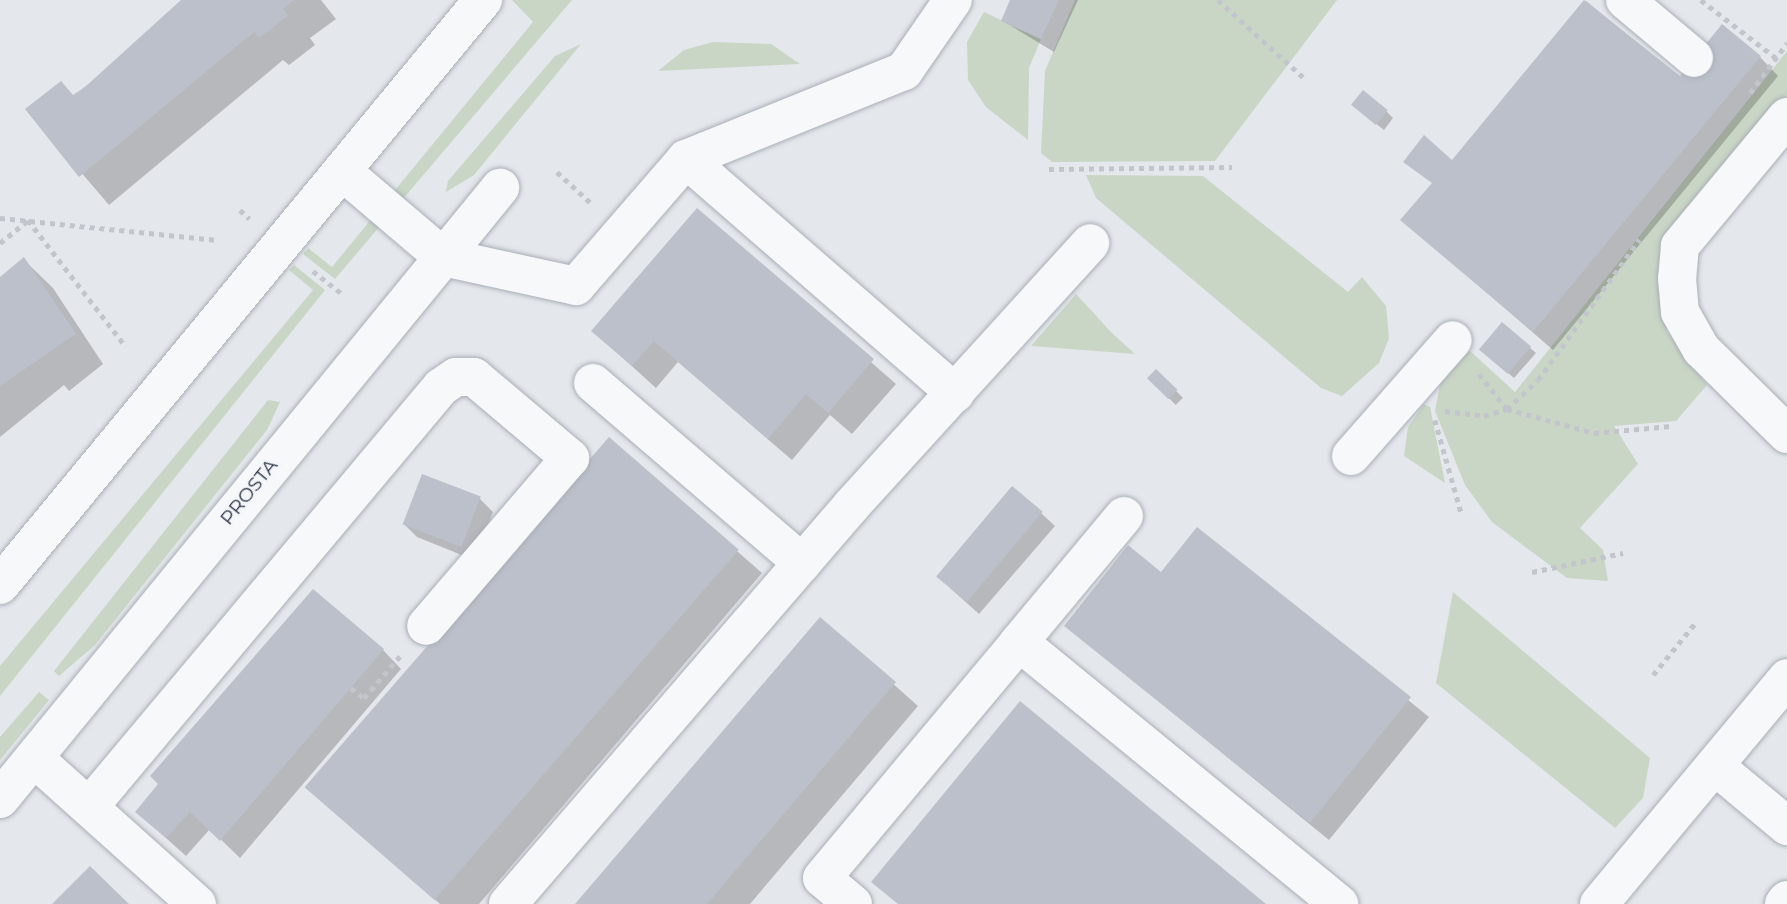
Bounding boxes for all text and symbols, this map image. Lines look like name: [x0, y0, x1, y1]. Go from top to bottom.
street label: PROSTA: [215, 454, 283, 530]

